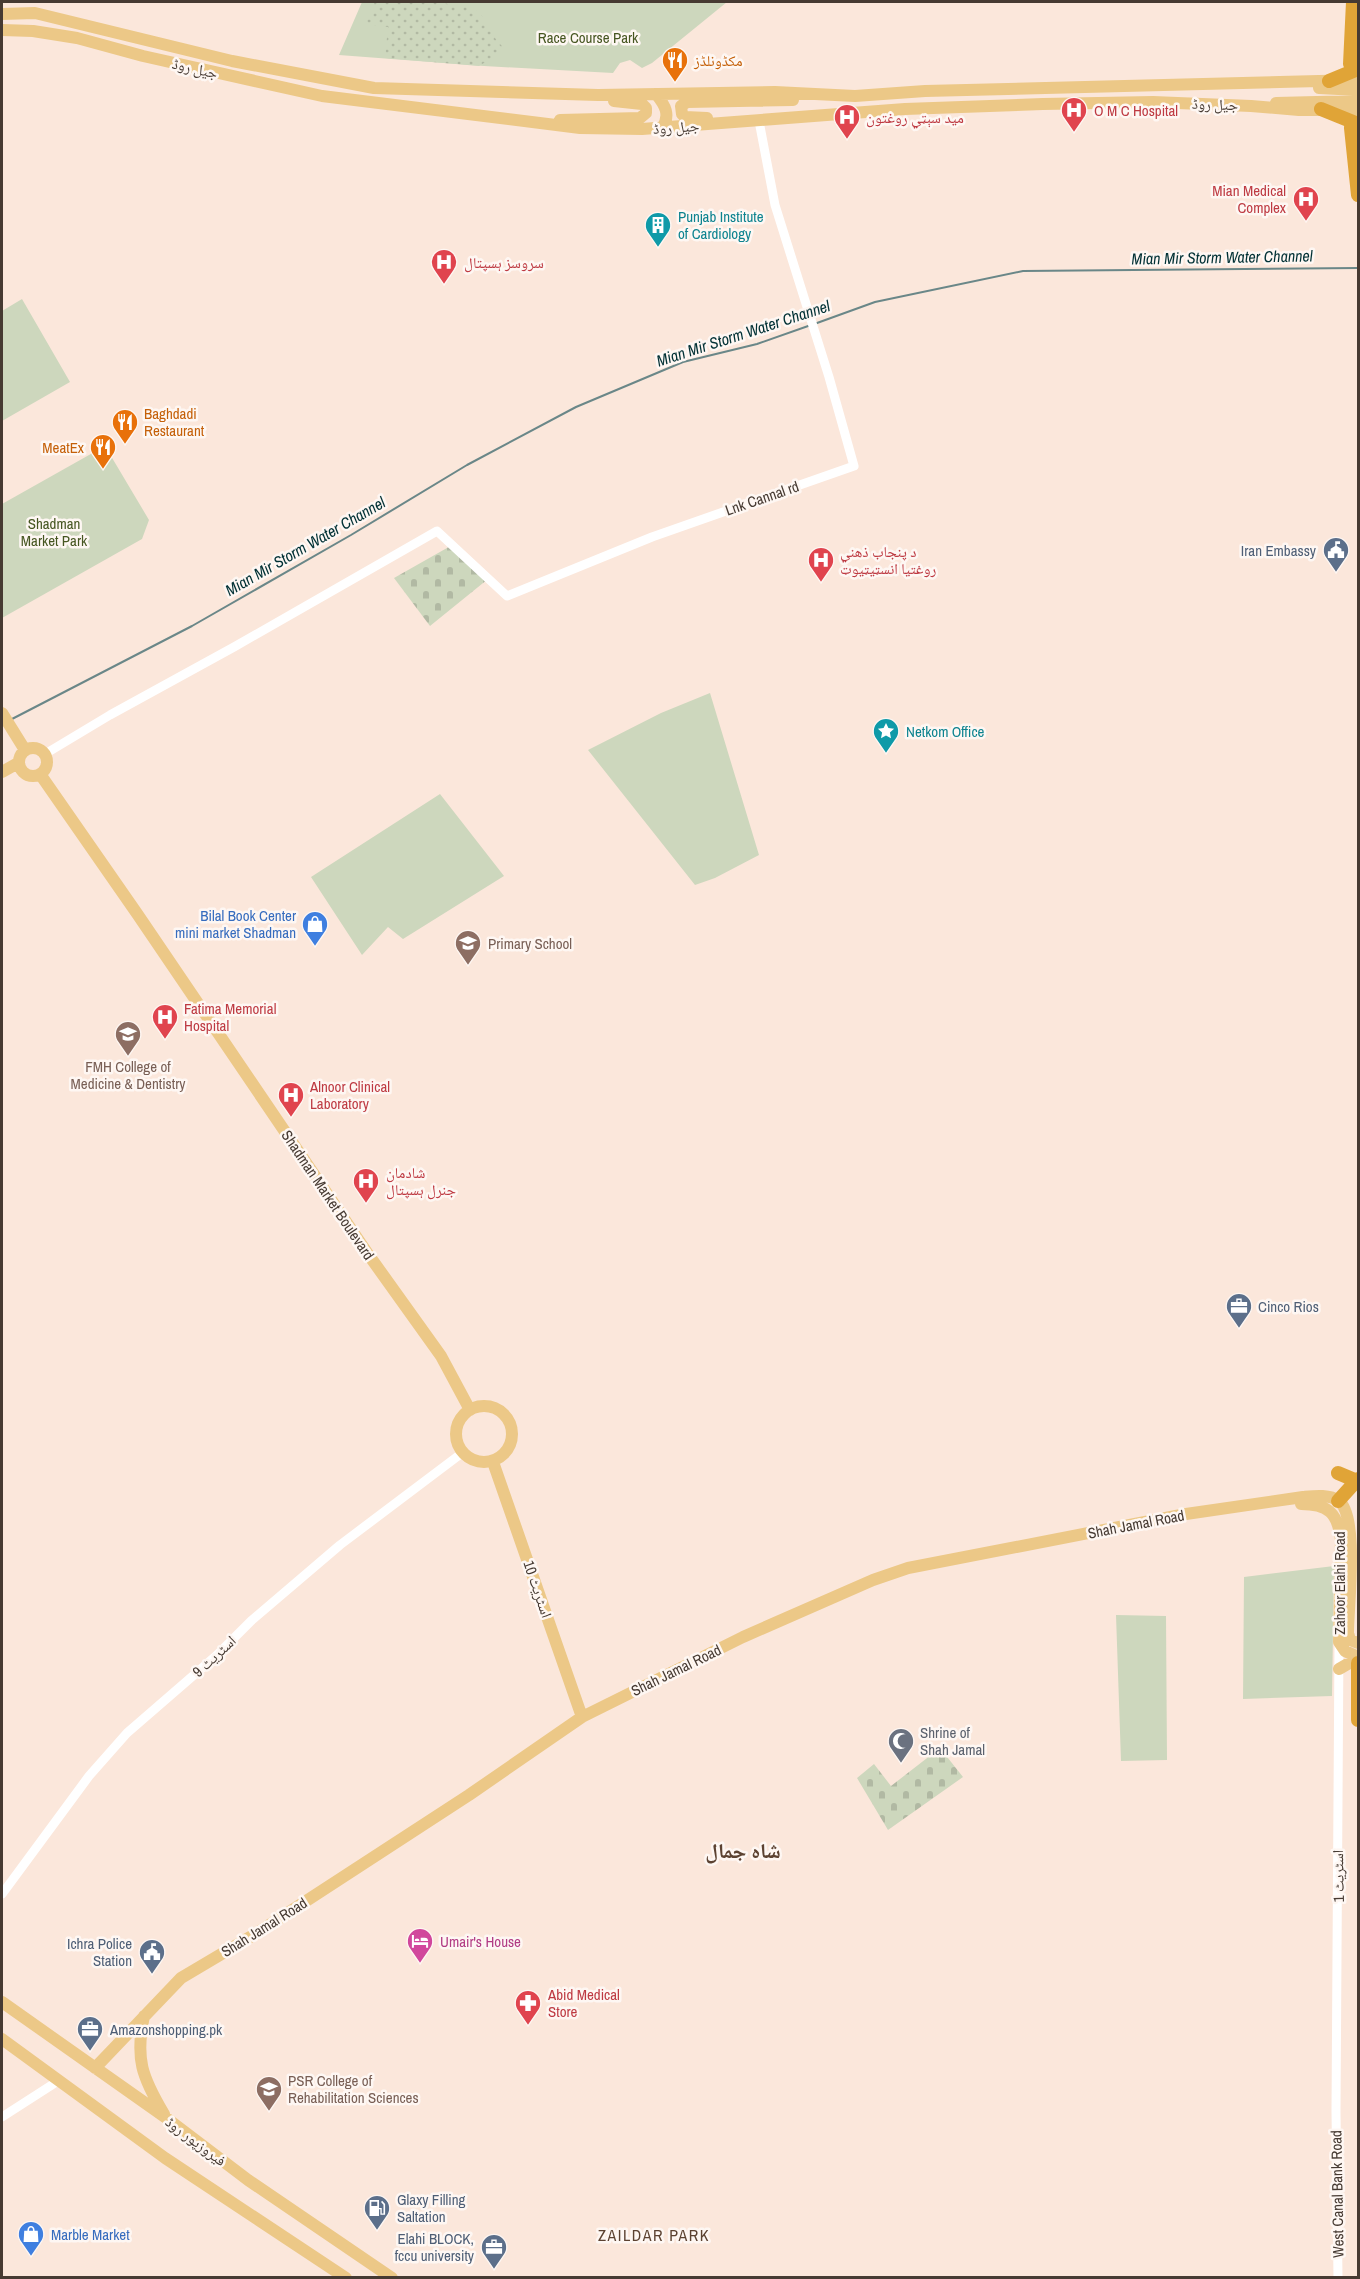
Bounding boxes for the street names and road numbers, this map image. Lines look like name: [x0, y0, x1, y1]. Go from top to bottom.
street label: جیل روڈ: [170, 53, 220, 84]
street label: جیل روڈ: [1192, 93, 1239, 115]
street label: جیل روڈ: [652, 115, 700, 139]
street label: Lnk Cannal rd: [722, 476, 802, 520]
street label: Shadman Market Boulevard: [277, 1126, 379, 1264]
street label: Shah Jamal Road: [1086, 1504, 1186, 1544]
street label: Zahoor Elahi Road: [1329, 1531, 1350, 1635]
street label: اسٹریٹ 10: [518, 1557, 558, 1621]
street label: اسٹریٹ 9: [188, 1630, 240, 1682]
street label: Shah Jamal Road: [627, 1639, 725, 1701]
street label: اسٹریٹ 1: [1327, 1850, 1349, 1902]
street label: Shah Jamal Road: [217, 1892, 311, 1962]
street label: فیروزپور روڈ: [161, 2111, 231, 2171]
street label: West Canal Bank Road: [1325, 2130, 1349, 2258]

